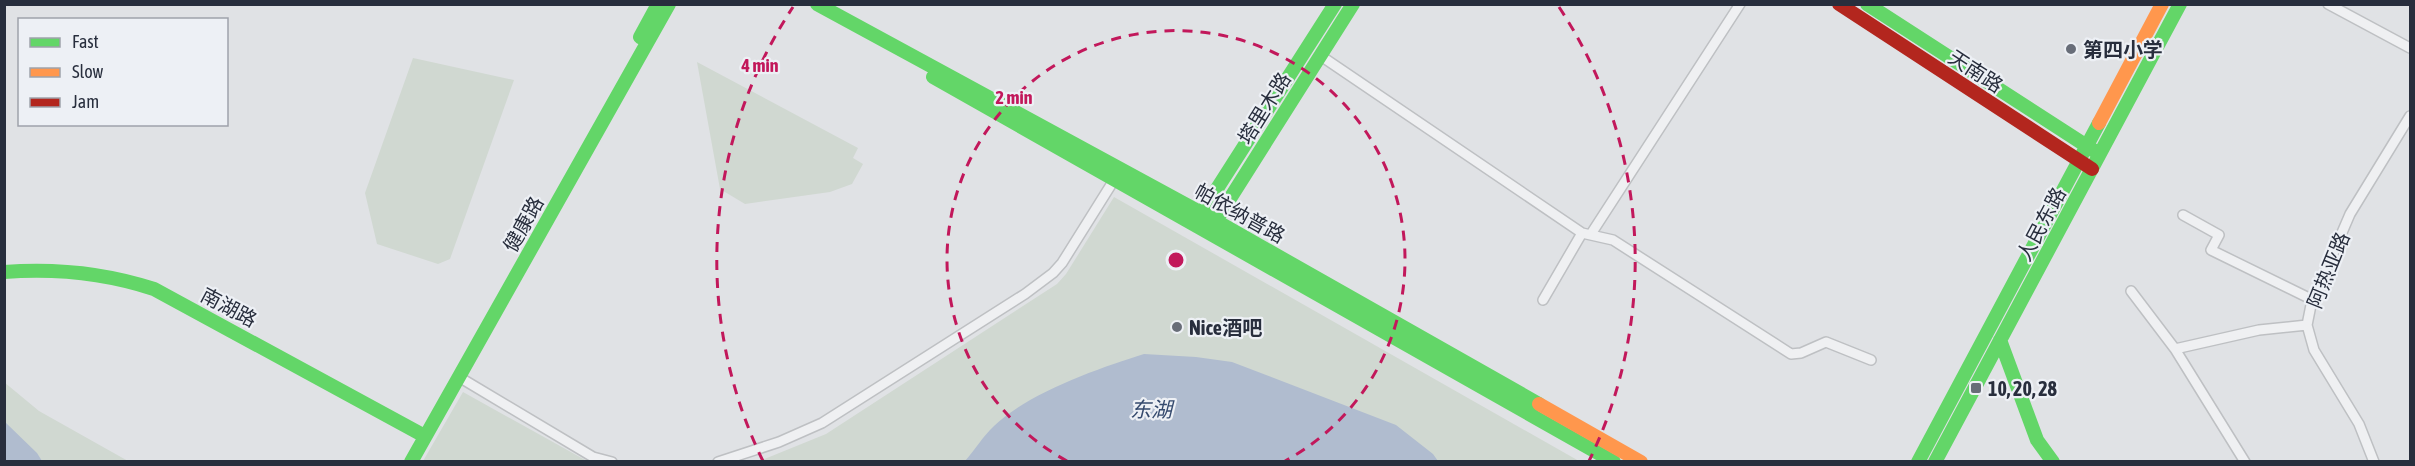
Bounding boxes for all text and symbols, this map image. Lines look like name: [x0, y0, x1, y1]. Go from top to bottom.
legend: [18, 18, 228, 126]
text: Fast: [72, 31, 99, 52]
place label: 第四小学: [2083, 38, 2163, 61]
marker: 第四小学: [2064, 42, 2078, 56]
street label: 天南路: [1945, 45, 2007, 97]
text: 4 min: [741, 55, 779, 76]
text: Slow: [72, 61, 103, 82]
street label: 塔里木路: [1233, 68, 1295, 148]
text: 2 min: [996, 87, 1033, 108]
text: Jam: [72, 91, 99, 112]
street label: 帕依纳普路: [1191, 179, 1289, 247]
street label: 人民东路: [2012, 183, 2070, 265]
street label: 健康路: [498, 192, 548, 256]
street label: 阿热亚路: [2302, 229, 2354, 311]
centre of rings: [1166, 250, 1186, 270]
street label: 南湖路: [197, 283, 261, 331]
place label: Nice酒吧: [1189, 316, 1262, 339]
marker: Nice酒吧: [1170, 320, 1184, 334]
place label: 10, 20, 28: [1988, 377, 2058, 400]
marker: 10, 20, 28: [1969, 381, 1983, 395]
water label: 东湖: [1130, 397, 1175, 421]

